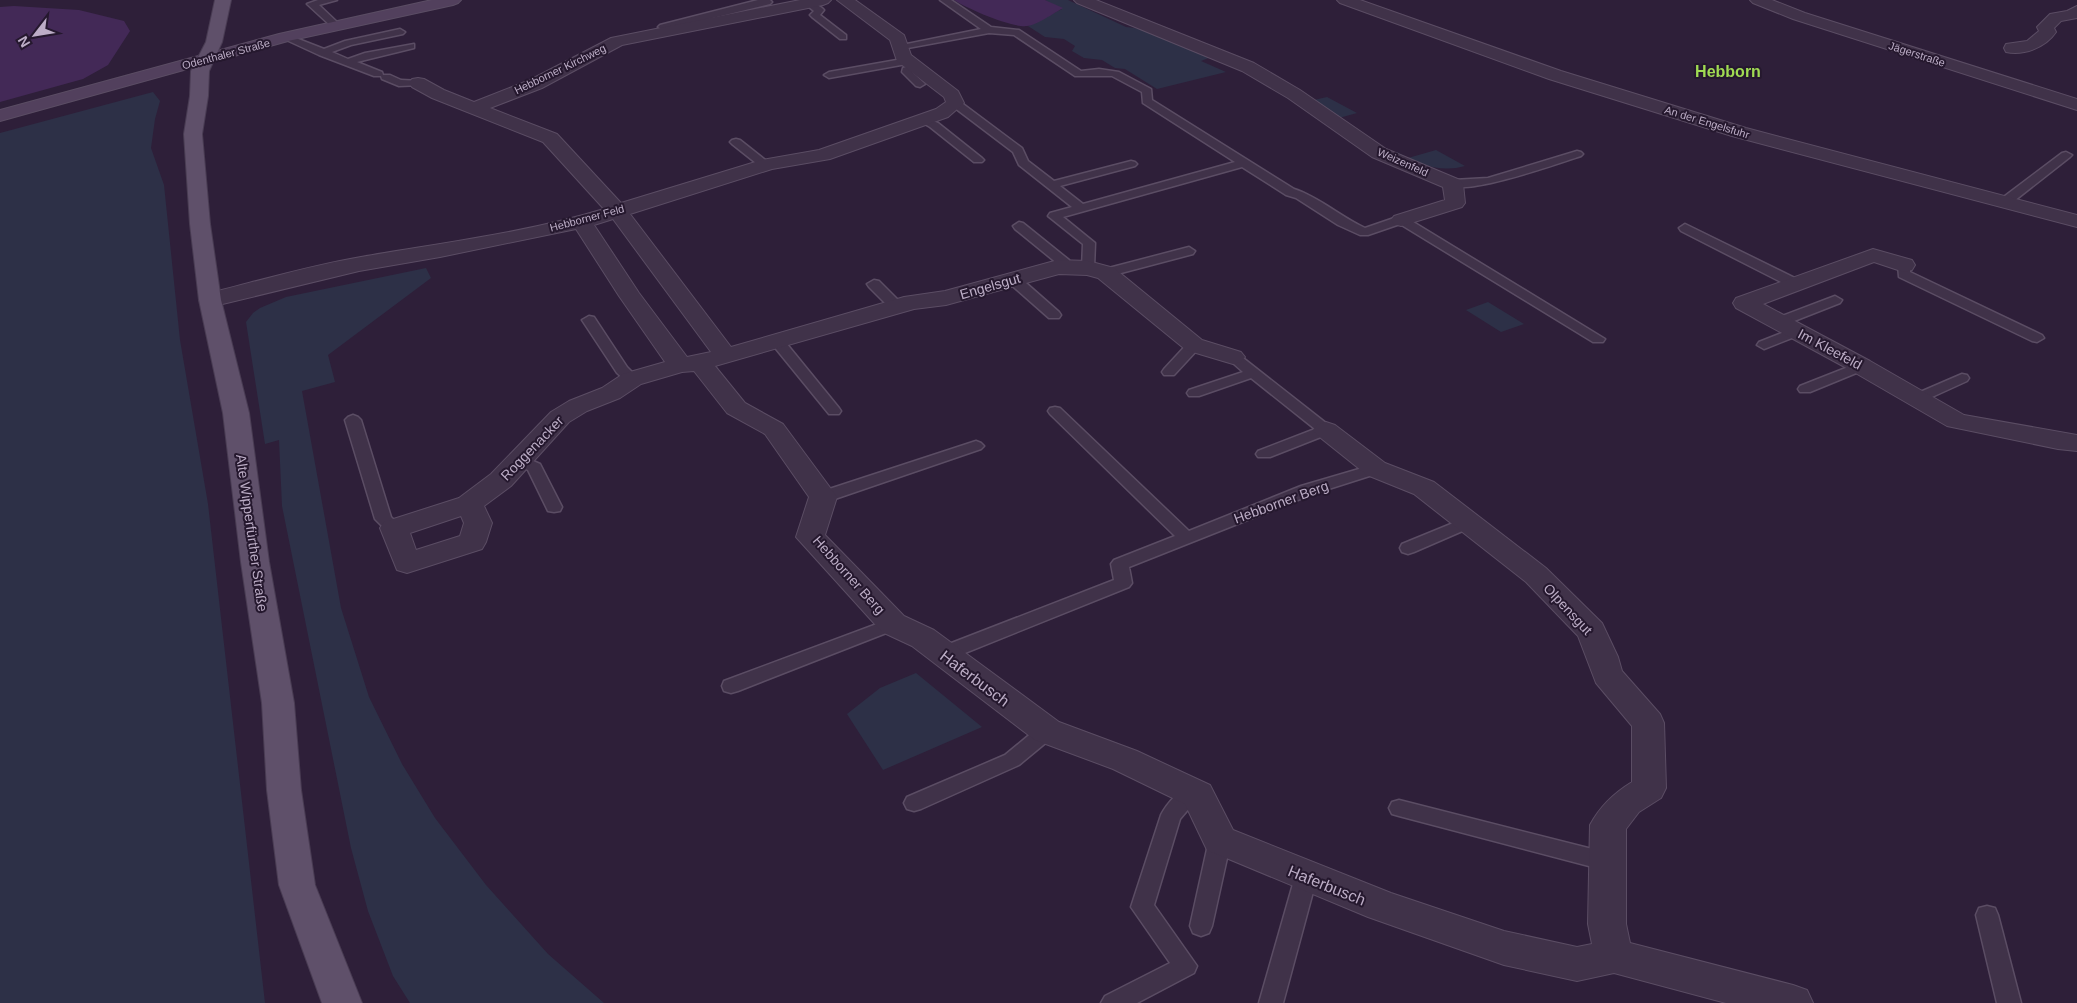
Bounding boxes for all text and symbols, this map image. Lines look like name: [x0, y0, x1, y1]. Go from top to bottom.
north arrow: [10, 10, 60, 60]
text: N: [14, 33, 33, 50]
street label: Odenthaler Straße: [181, 36, 271, 72]
street label: Jägerstraße: [1887, 39, 1947, 69]
street label: Hebborner Kirchweg: [512, 42, 608, 96]
district label: Hebborn: [1695, 63, 1761, 80]
street label: An der Engelsfuhr: [1663, 103, 1751, 141]
street label: Weizenfeld: [1376, 145, 1430, 179]
street label: Hebborner Feld: [549, 202, 625, 234]
street label: Engelsgut: [958, 270, 1022, 302]
street label: Im Kleefeld: [1795, 325, 1865, 373]
street label: Roggenacker: [497, 412, 567, 484]
street label: Alte Wipperfürther Straße: [233, 453, 271, 613]
street label: Hebborner Berg: [1231, 477, 1331, 527]
street label: Hebborner Berg: [810, 533, 888, 617]
street label: Olpensgut: [1540, 580, 1596, 638]
street label: Haferbusch: [937, 647, 1012, 710]
street label: Haferbusch: [1286, 862, 1368, 909]

